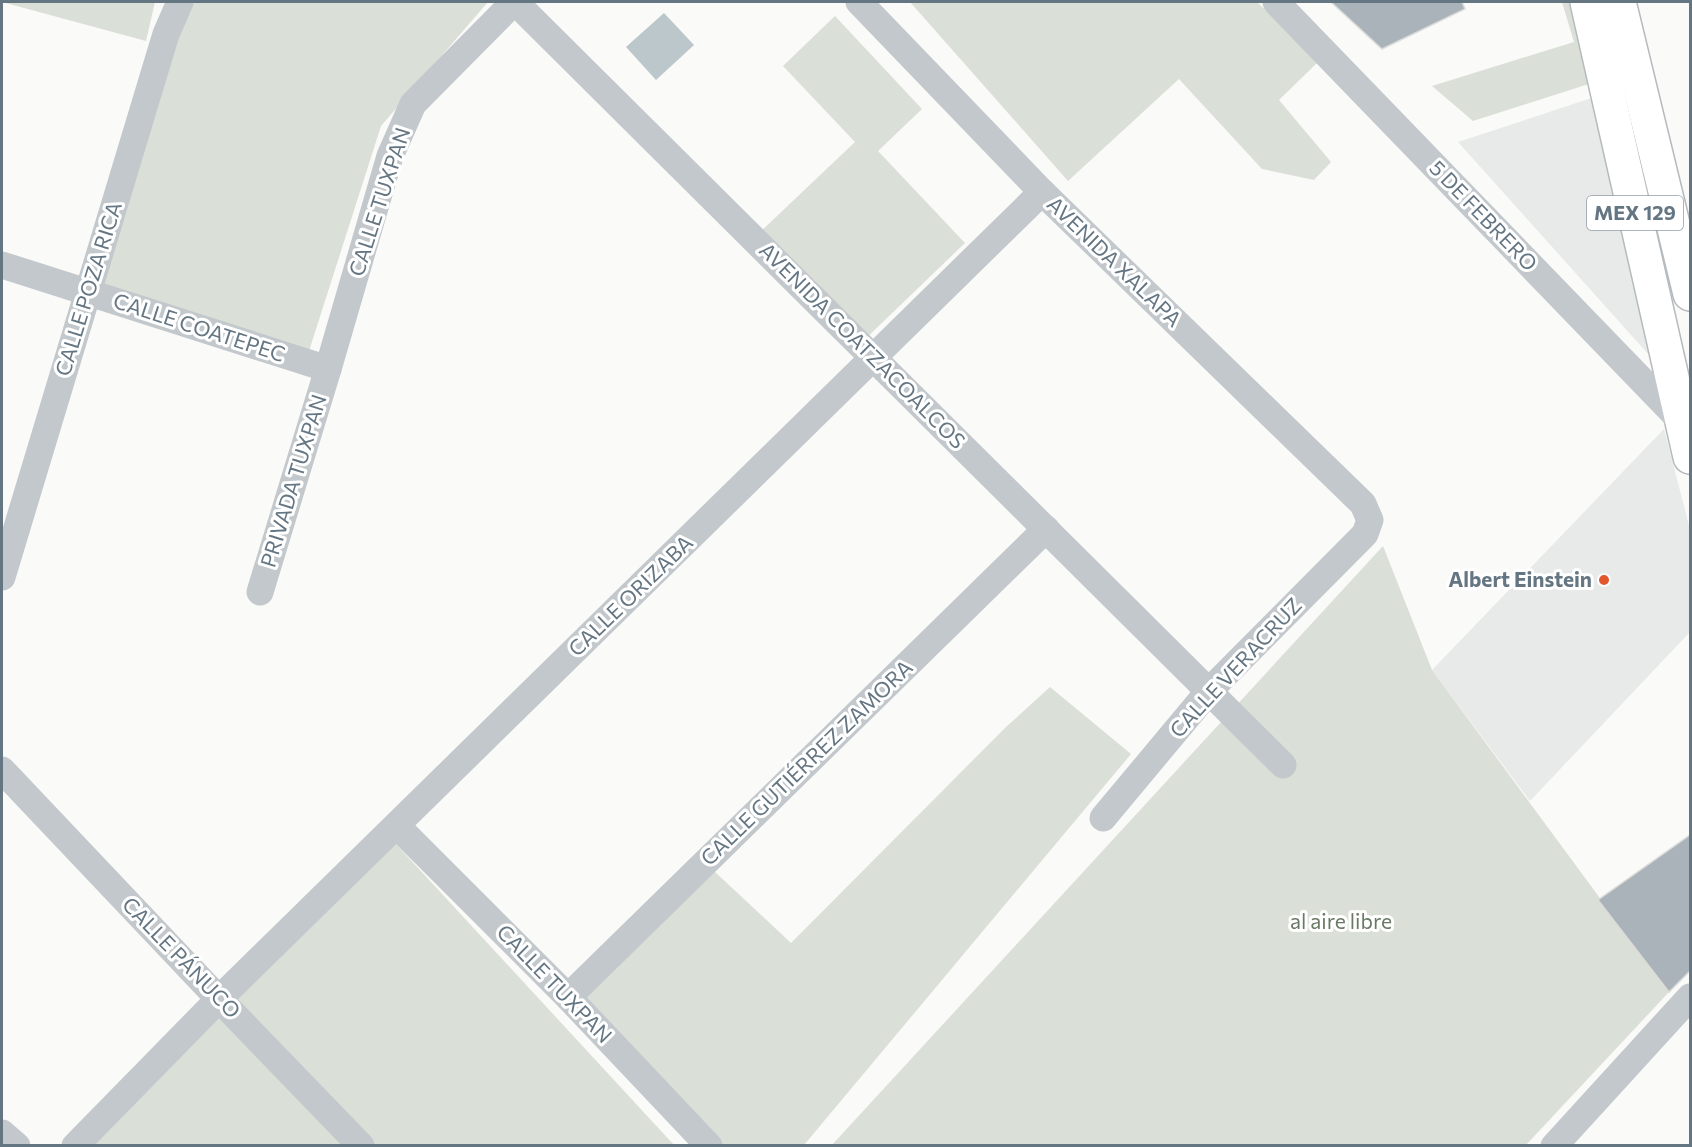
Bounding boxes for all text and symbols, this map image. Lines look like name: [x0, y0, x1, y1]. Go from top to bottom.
street label: CALLE TUXPAN: [343, 124, 414, 279]
street label: 5 DE FEBRERO: [1425, 155, 1543, 275]
street label: AVENIDA XALAPA: [1043, 191, 1187, 331]
road number: MEX 129: [1587, 196, 1683, 230]
street label: CALLE POZA RICA: [49, 198, 126, 379]
street label: AVENIDA COATZACOALCOS: [755, 237, 971, 453]
street label: CALLE COATEPEC: [111, 287, 288, 366]
street label: PRIVADA TUXPAN: [254, 391, 331, 570]
street label: CALLE ORIZABA: [563, 529, 697, 661]
place label: Albert Einstein: [1448, 566, 1592, 591]
marker: Albert Einstein: [1597, 573, 1611, 587]
street label: CALLE VERACRUZ: [1164, 592, 1306, 742]
street label: CALLE GUTIÉRREZ ZAMORA: [695, 654, 917, 870]
street label: CALLE PÁNUCO: [118, 891, 246, 1023]
park label: al aire libre: [1290, 908, 1392, 933]
street label: CALLE TUXPAN: [492, 919, 618, 1047]

